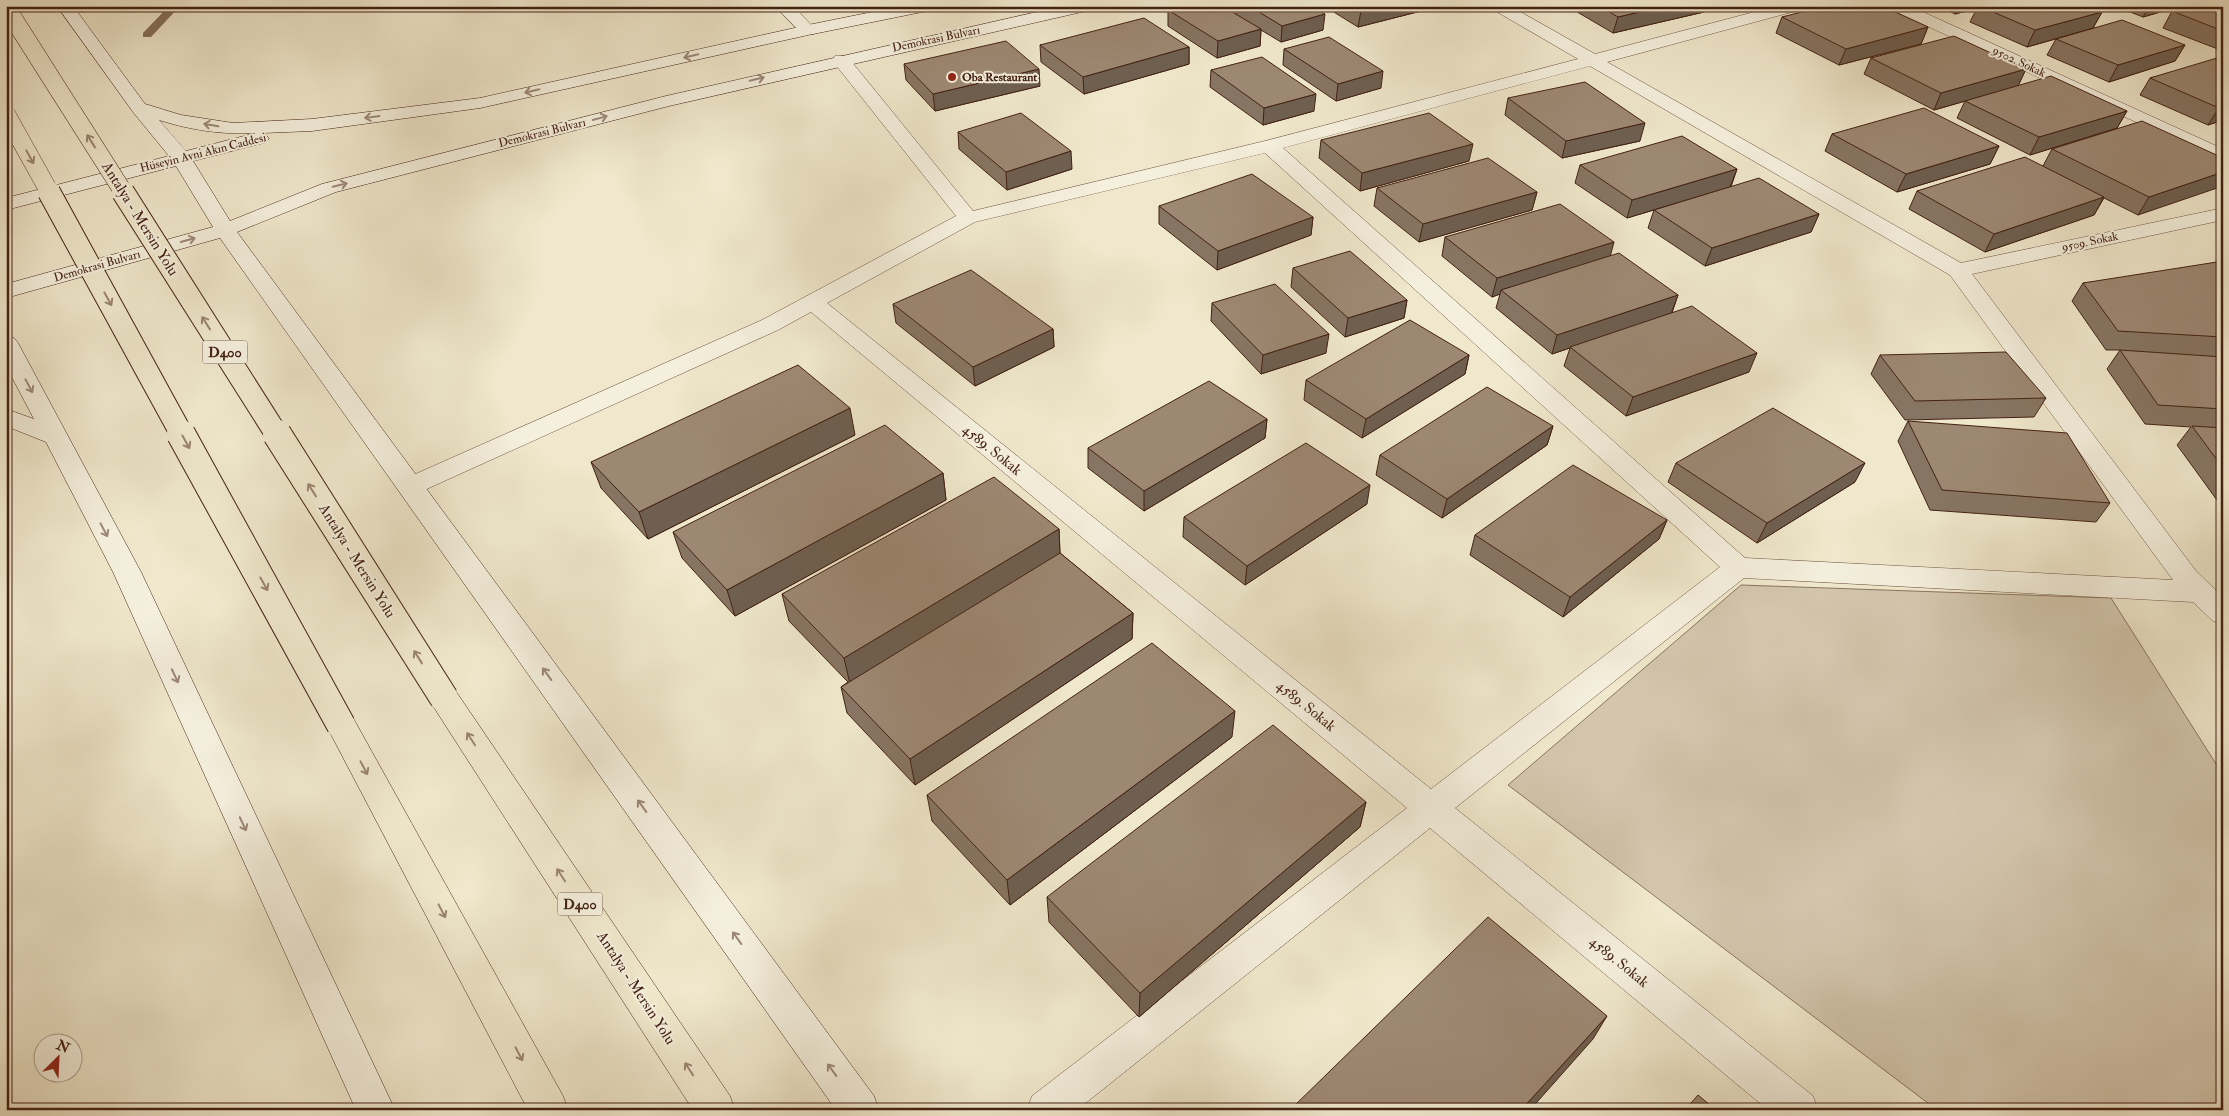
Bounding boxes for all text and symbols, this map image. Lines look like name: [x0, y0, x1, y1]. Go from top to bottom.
street label: Demokrasi Bulvarı: [891, 22, 981, 56]
street label: 9502. Sokak: [1989, 43, 2048, 81]
one-way arrow: [683, 52, 699, 61]
place label: Oba Restaurant: [962, 70, 1037, 85]
marker: Oba Restaurant: [946, 71, 958, 83]
one-way arrow: [749, 74, 765, 83]
one-way arrow: [525, 87, 541, 96]
one-way arrow: [364, 112, 380, 122]
one-way arrow: [591, 113, 607, 122]
street label: Demokrasi Bulvarı: [497, 115, 587, 151]
one-way arrow: [203, 120, 219, 130]
street label: Hüseyin Avni Akın Caddesi: [138, 130, 268, 176]
one-way arrow: [86, 135, 96, 149]
one-way arrow: [25, 149, 35, 163]
street label: Antalya - Mersin Yolu: [97, 158, 183, 280]
one-way arrow: [332, 180, 348, 189]
street label: 9509. Sokak: [2059, 229, 2120, 255]
one-way arrow: [180, 235, 196, 245]
street label: Demokrasi Bulvarı: [52, 246, 142, 286]
one-way arrow: [103, 292, 113, 307]
one-way arrow: [201, 316, 212, 330]
road number: D400: [202, 341, 248, 364]
one-way arrow: [25, 378, 34, 393]
street label: 4589. Sokak: [958, 420, 1026, 480]
one-way arrow: [181, 434, 191, 449]
one-way arrow: [307, 483, 317, 497]
street label: Antalya - Mersin Yolu: [314, 500, 400, 622]
one-way arrow: [100, 522, 109, 537]
one-way arrow: [259, 577, 269, 592]
one-way arrow: [413, 650, 423, 664]
one-way arrow: [170, 668, 180, 683]
one-way arrow: [542, 668, 552, 682]
street label: 4589. Sokak: [1272, 676, 1340, 736]
one-way arrow: [466, 733, 476, 747]
one-way arrow: [360, 760, 369, 775]
one-way arrow: [637, 799, 647, 813]
one-way arrow: [239, 816, 248, 831]
one-way arrow: [556, 868, 566, 882]
road number: D400: [558, 892, 602, 916]
one-way arrow: [437, 903, 447, 918]
street label: Antalya - Mersin Yolu: [592, 927, 680, 1048]
one-way arrow: [732, 931, 742, 945]
street label: 4589. Sokak: [1585, 932, 1653, 992]
north arrow: [32, 1034, 82, 1084]
text: N: [53, 1036, 73, 1057]
one-way arrow: [515, 1046, 524, 1061]
one-way arrow: [684, 1062, 694, 1076]
one-way arrow: [827, 1063, 837, 1077]

